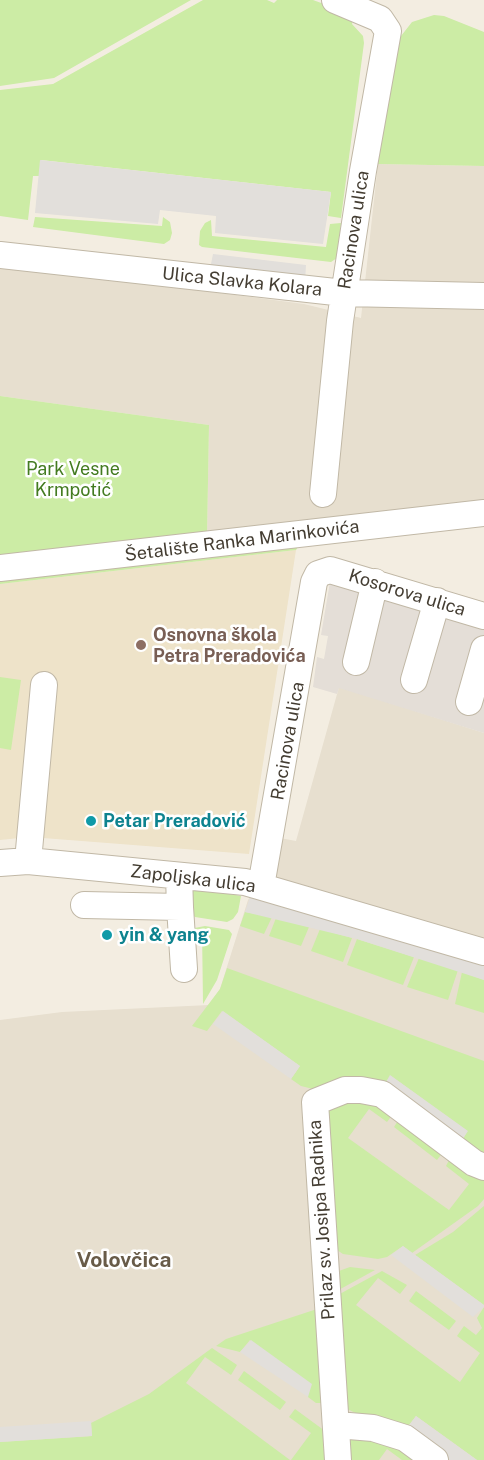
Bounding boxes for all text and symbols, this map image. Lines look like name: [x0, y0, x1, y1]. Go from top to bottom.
street label: Racinova ulica: [334, 169, 374, 291]
street label: Ulica Slavka Kolara: [161, 263, 323, 301]
park label: Park Vesne Krmpotić: [26, 458, 120, 500]
street label: Šetalište Ranka Marinkovića: [124, 516, 360, 566]
street label: Kosorova ulica: [346, 565, 468, 621]
place label: Osnovna škola Petra Preradovića: [153, 624, 306, 666]
marker: Osnovna škola Petra Preradovića: [134, 638, 148, 652]
street label: Racinova ulica: [267, 680, 309, 802]
place label: Petar Preradović: [103, 810, 246, 832]
marker: Petar Preradović: [84, 814, 98, 828]
street label: Zapoljska ulica: [129, 861, 257, 897]
place label: yin & yang: [119, 924, 209, 946]
marker: yin & yang: [100, 928, 114, 942]
street label: Prilaz sv. Josipa Radnika: [304, 1119, 340, 1321]
district label: Volovčica: [77, 1248, 171, 1274]

